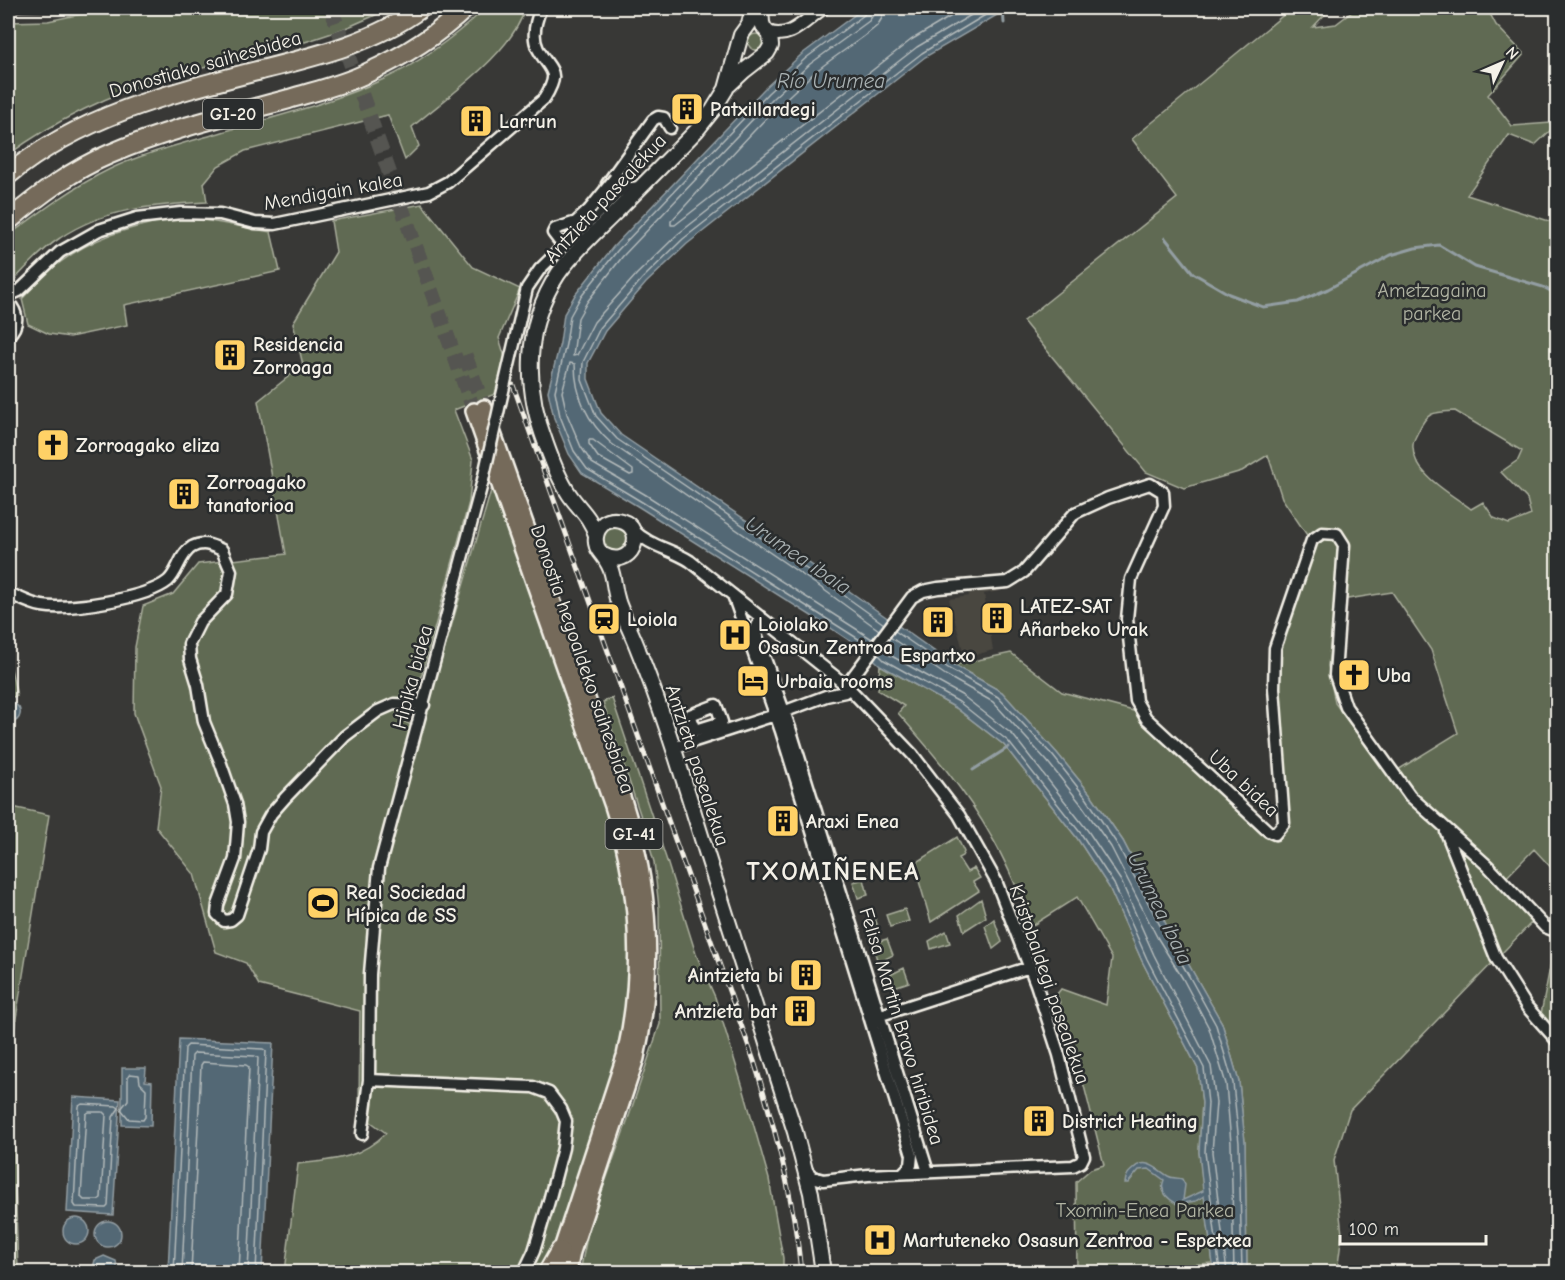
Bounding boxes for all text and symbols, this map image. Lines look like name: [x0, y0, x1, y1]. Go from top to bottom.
street label: Donostiako saihesbidea: [107, 26, 304, 103]
north arrow: [1472, 33, 1532, 93]
text: N: [1502, 43, 1522, 63]
water label: Río Urumea: [777, 69, 885, 93]
building icon: Patxillardegi: [669, 91, 705, 127]
place label: Patxillardegi: [710, 98, 816, 121]
road number: GI-20: [203, 99, 263, 129]
building icon: Larrun: [458, 103, 494, 139]
place label: Larrun: [499, 110, 557, 133]
street label: Antzieta pasealekua: [540, 129, 671, 268]
street label: Mendigain kalea: [262, 168, 404, 215]
park label: Ametzagaina parkea: [1377, 279, 1487, 325]
place label: Residencia Zorroaga: [253, 333, 343, 379]
building icon: Residencia Zorroaga: [212, 337, 248, 373]
church icon: Zorroagako eliza: [35, 427, 71, 463]
place label: Zorroagako eliza: [76, 434, 220, 457]
place label: Zorroagako tanatorioa: [206, 471, 306, 517]
building icon: Zorroagako tanatorioa: [166, 476, 202, 512]
water label: Urumea ibaia: [741, 511, 855, 599]
street label: Donostia hegoaldeko saihesbidea: [526, 522, 639, 796]
place label: LATEZ-SAT Añarbeko Urak: [1020, 595, 1148, 641]
building icon: LATEZ-SAT Añarbeko Urak: [979, 600, 1015, 636]
station icon: Loiola: [586, 601, 622, 637]
building icon: Espartxo: [920, 604, 956, 640]
place label: Loiola: [627, 608, 678, 631]
place label: Loiolako Osasun Zentroa: [758, 613, 893, 659]
hospital icon: Loiolako Osasun Zentroa: [717, 617, 753, 653]
street label: Hipika bidea: [388, 623, 437, 732]
place label: Espartxo: [900, 644, 976, 667]
church icon: Uba: [1336, 657, 1372, 693]
hotel icon: Urbaia rooms: [735, 663, 771, 699]
place label: Uba: [1377, 664, 1411, 687]
place label: Urbaia rooms: [776, 670, 893, 693]
street label: Antzieta pasealekua: [661, 682, 734, 849]
street label: Uba bidea: [1204, 745, 1284, 822]
building icon: Araxi Enea: [765, 803, 801, 839]
place label: Araxi Enea: [806, 810, 899, 833]
road number: GI-41: [606, 819, 662, 849]
water label: Urumea ibaia: [1122, 848, 1198, 968]
district label: TXOMIÑENEA: [746, 856, 920, 887]
place label: Real Sociedad Hípica de SS: [346, 881, 466, 927]
street label: Kristobaldegi pasealekua: [1005, 881, 1095, 1087]
sports icon: Real Sociedad Hípica de SS: [305, 885, 341, 921]
street label: Felisa Martin Bravo hiribidea: [854, 905, 949, 1148]
building icon: Aintzieta bi: [788, 957, 824, 993]
place label: Aintzieta bi: [688, 964, 783, 987]
building icon: Antzieta bat: [782, 993, 818, 1029]
place label: Antzieta bat: [675, 1000, 777, 1023]
building icon: District Heating: [1021, 1103, 1057, 1139]
place label: District Heating: [1062, 1110, 1198, 1133]
park label: Txomin-Enea Parkea: [1056, 1199, 1234, 1222]
scale bar: [1340, 1208, 1486, 1246]
text: 100 m: [1349, 1219, 1399, 1240]
hospital icon: Martuteneko Osasun Zentroa - Espetxea: [862, 1222, 898, 1258]
place label: Martuteneko Osasun Zentroa - Espetxea: [903, 1229, 1252, 1252]

